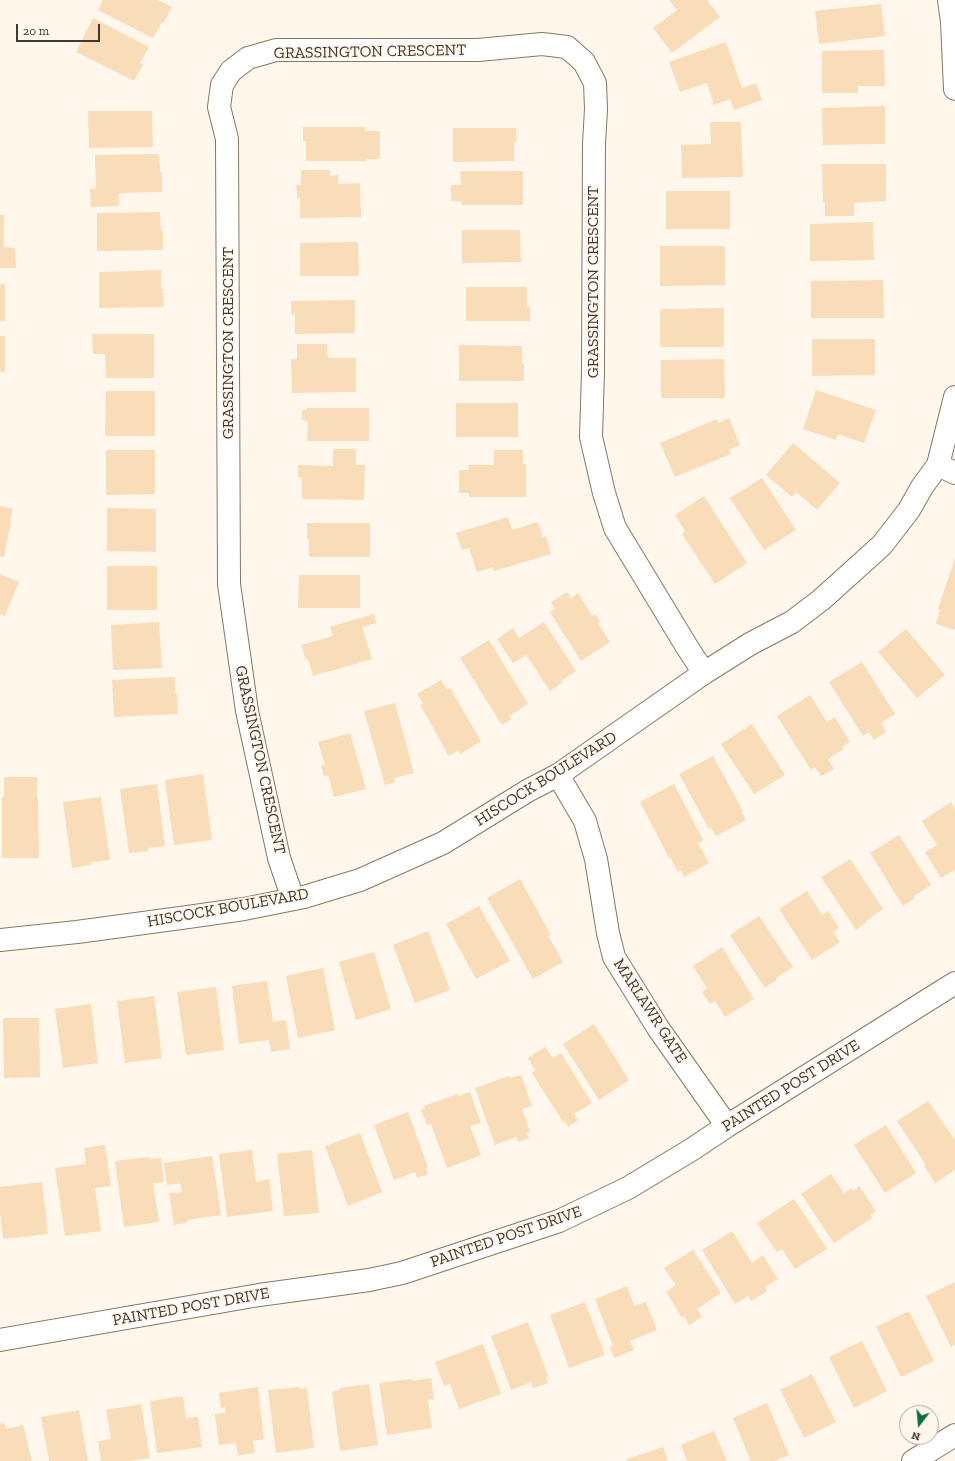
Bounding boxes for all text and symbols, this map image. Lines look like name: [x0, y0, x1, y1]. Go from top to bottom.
scale bar: [18, 16, 102, 42]
text: 20 m: [23, 24, 49, 38]
street label: GRASSINGTON CRESCENT: [274, 41, 466, 63]
street label: GRASSINGTON CRESCENT: [583, 186, 603, 378]
street label: GRASSINGTON CRESCENT: [218, 247, 238, 439]
street label: GRASSINGTON CRESCENT: [231, 664, 289, 856]
street label: HISCOCK BOULEVARD: [472, 728, 620, 830]
street label: HISCOCK BOULEVARD: [146, 884, 310, 932]
street label: MARLAWR GATE: [609, 955, 691, 1067]
street label: PAINTED POST DRIVE: [719, 1036, 863, 1136]
street label: PAINTED POST DRIVE: [428, 1202, 584, 1272]
street label: PAINTED POST DRIVE: [111, 1284, 271, 1330]
north arrow: [899, 1405, 939, 1445]
text: N: [910, 1429, 922, 1443]

